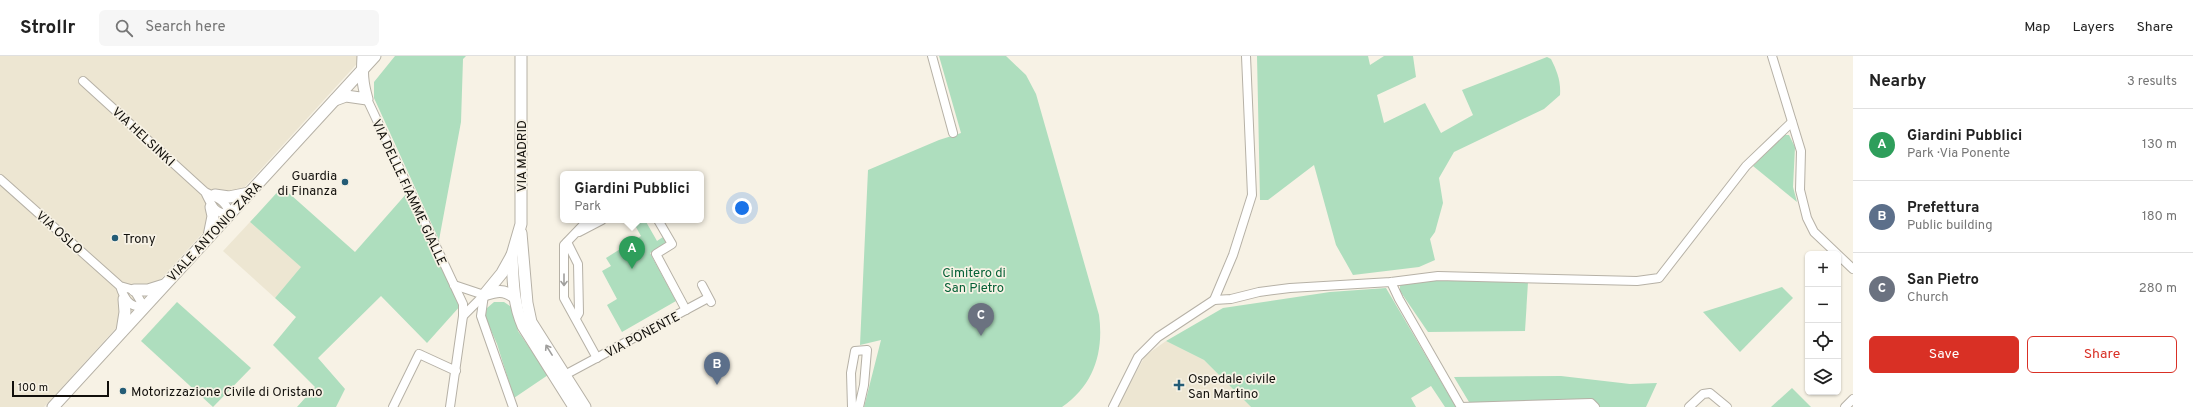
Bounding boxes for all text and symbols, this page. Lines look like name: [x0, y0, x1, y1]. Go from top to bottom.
search box: [99, 10, 379, 46]
text: Strollr: [20, 16, 75, 40]
icon: search: [113, 17, 135, 39]
text: Search here: [145, 18, 225, 37]
text: Map: [2024, 19, 2050, 36]
text: Layers: [2072, 19, 2114, 36]
text: Share: [2136, 19, 2173, 36]
text: Nearby: [1869, 71, 1926, 93]
text: 3 results: [2127, 74, 2177, 90]
street label: VIA HELSINKI: [108, 104, 177, 171]
street label: VIA DELLE FIAMME GIALLE: [367, 117, 449, 268]
street label: VIA MADRID: [515, 120, 531, 192]
text: Giardini Pubblici: [1907, 127, 2022, 146]
text: A: [1877, 137, 1887, 153]
text: 130 m: [2142, 137, 2177, 153]
text: Park · Via Ponente: [1907, 146, 2010, 162]
place label: Guardia di Finanza: [278, 169, 337, 200]
popup: [560, 171, 704, 223]
marker: Guardia di Finanza: [340, 177, 350, 187]
street label: VIALE ANTONIO ZARA: [165, 179, 266, 286]
text: Giardini Pubblici: [574, 180, 690, 199]
your location: [732, 198, 752, 218]
text: Park: [574, 199, 601, 215]
text: Prefettura: [1907, 199, 1979, 218]
street label: VIA OSLO: [32, 208, 85, 259]
text: B: [1878, 209, 1886, 225]
text: 180 m: [2142, 209, 2177, 225]
text: Public building: [1907, 218, 1993, 234]
place label: Trony: [123, 232, 156, 248]
marker: Trony: [110, 233, 120, 243]
pin: A: [619, 236, 645, 269]
map controls: [1805, 251, 1841, 395]
button: +: [1805, 251, 1841, 287]
park label: Cimitero di San Pietro: [942, 266, 1006, 297]
text: San Pietro: [1907, 271, 1979, 290]
one-way arrow: [560, 273, 568, 286]
text: C: [1878, 281, 1886, 297]
text: 280 m: [2139, 281, 2177, 297]
button: −: [1805, 287, 1841, 323]
text: Church: [1907, 290, 1949, 306]
pin: C: [968, 303, 994, 336]
street label: VIA PONENTE: [603, 309, 683, 362]
button: locate: [1805, 323, 1841, 359]
button: Save: [1869, 336, 2019, 373]
button: Share: [2027, 336, 2177, 373]
one-way arrow: [545, 345, 553, 356]
pin: B: [704, 352, 730, 385]
button: layers: [1805, 359, 1841, 395]
place label: Ospedale civile San Martino: [1188, 372, 1276, 403]
scale bar: [12, 379, 109, 398]
marker: Ospedale civile San Martino: [1173, 379, 1185, 391]
text: 100 m: [18, 381, 48, 395]
place label: Motorizzazione Civile di Oristano: [131, 385, 323, 401]
marker: Motorizzazione Civile di Oristano: [118, 386, 128, 396]

